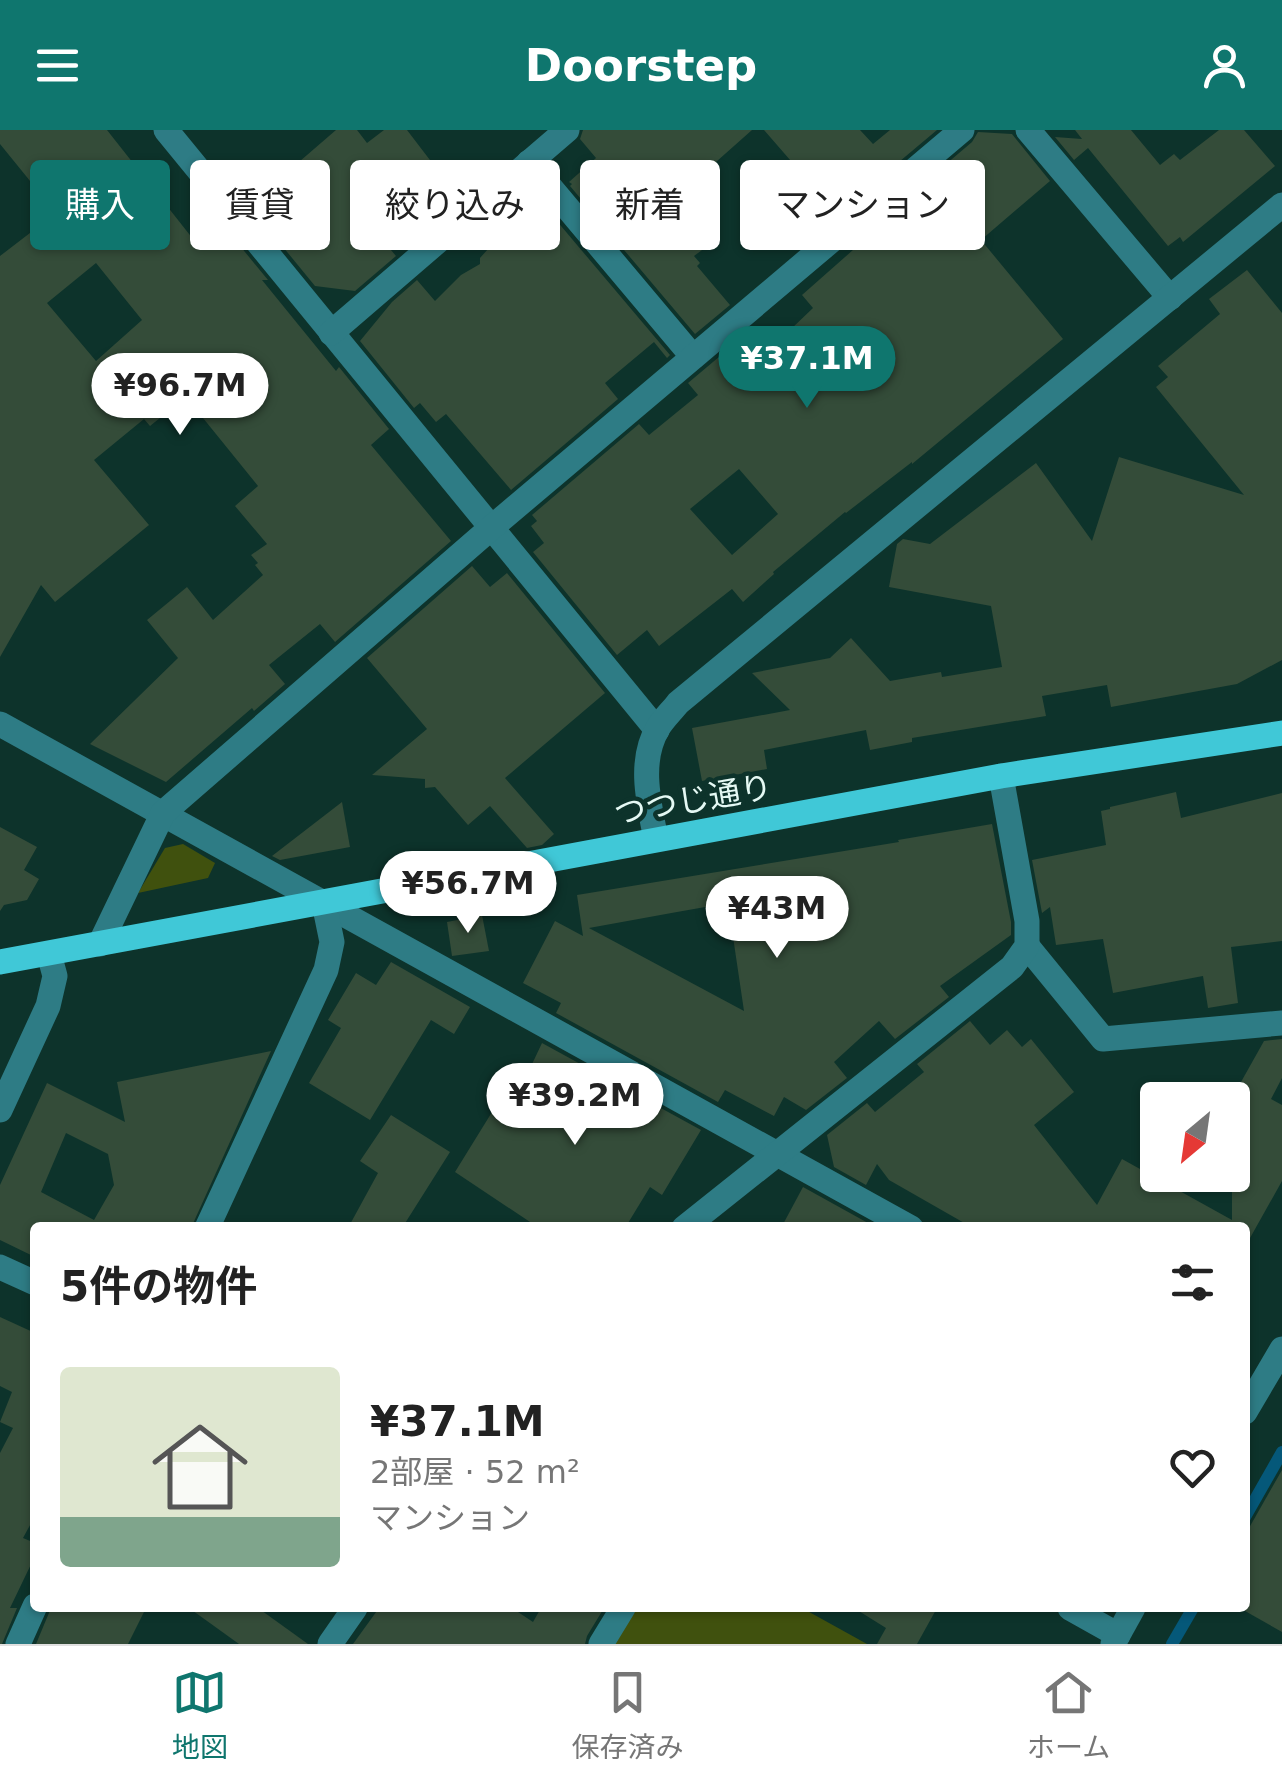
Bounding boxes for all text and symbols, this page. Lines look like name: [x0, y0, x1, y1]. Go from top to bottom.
icon: menu: [30, 38, 85, 93]
icon: person: [1197, 38, 1252, 93]
text: Doorstep: [525, 39, 757, 92]
chip: 購入: [30, 160, 170, 250]
chip: 賃貸: [190, 160, 330, 250]
chip: 絞り込み: [350, 160, 560, 250]
chip: 新着: [580, 160, 720, 250]
chip: マンション: [740, 160, 985, 250]
pin: ¥37.1M: [726, 326, 888, 411]
text: ¥37.1M: [740, 339, 874, 377]
pin: ¥96.7M: [99, 353, 261, 438]
text: ¥96.7M: [113, 366, 247, 404]
street label: つつじ通り: [611, 767, 775, 833]
pin: ¥56.7M: [387, 851, 549, 936]
text: ¥56.7M: [401, 864, 535, 902]
pin: ¥43M: [718, 876, 836, 961]
text: ¥43M: [728, 889, 826, 927]
pin: ¥39.2M: [494, 1063, 656, 1148]
text: ¥39.2M: [508, 1076, 642, 1114]
north arrow: [1140, 1082, 1250, 1192]
map controls: [1140, 1082, 1250, 1192]
icon: filters: [1165, 1255, 1220, 1310]
text: 5件の物件: [60, 1262, 257, 1311]
text: ¥37.1M: [370, 1397, 545, 1446]
icon: home: [140, 1407, 260, 1527]
icon: heart: [1165, 1440, 1220, 1495]
text: 2部屋 · 52 m²: [370, 1453, 580, 1491]
text: マンション: [370, 1499, 530, 1537]
tab: 地図: [172, 1665, 228, 1765]
tab: 保存済み: [571, 1665, 683, 1765]
tab: ホーム: [1027, 1665, 1110, 1765]

